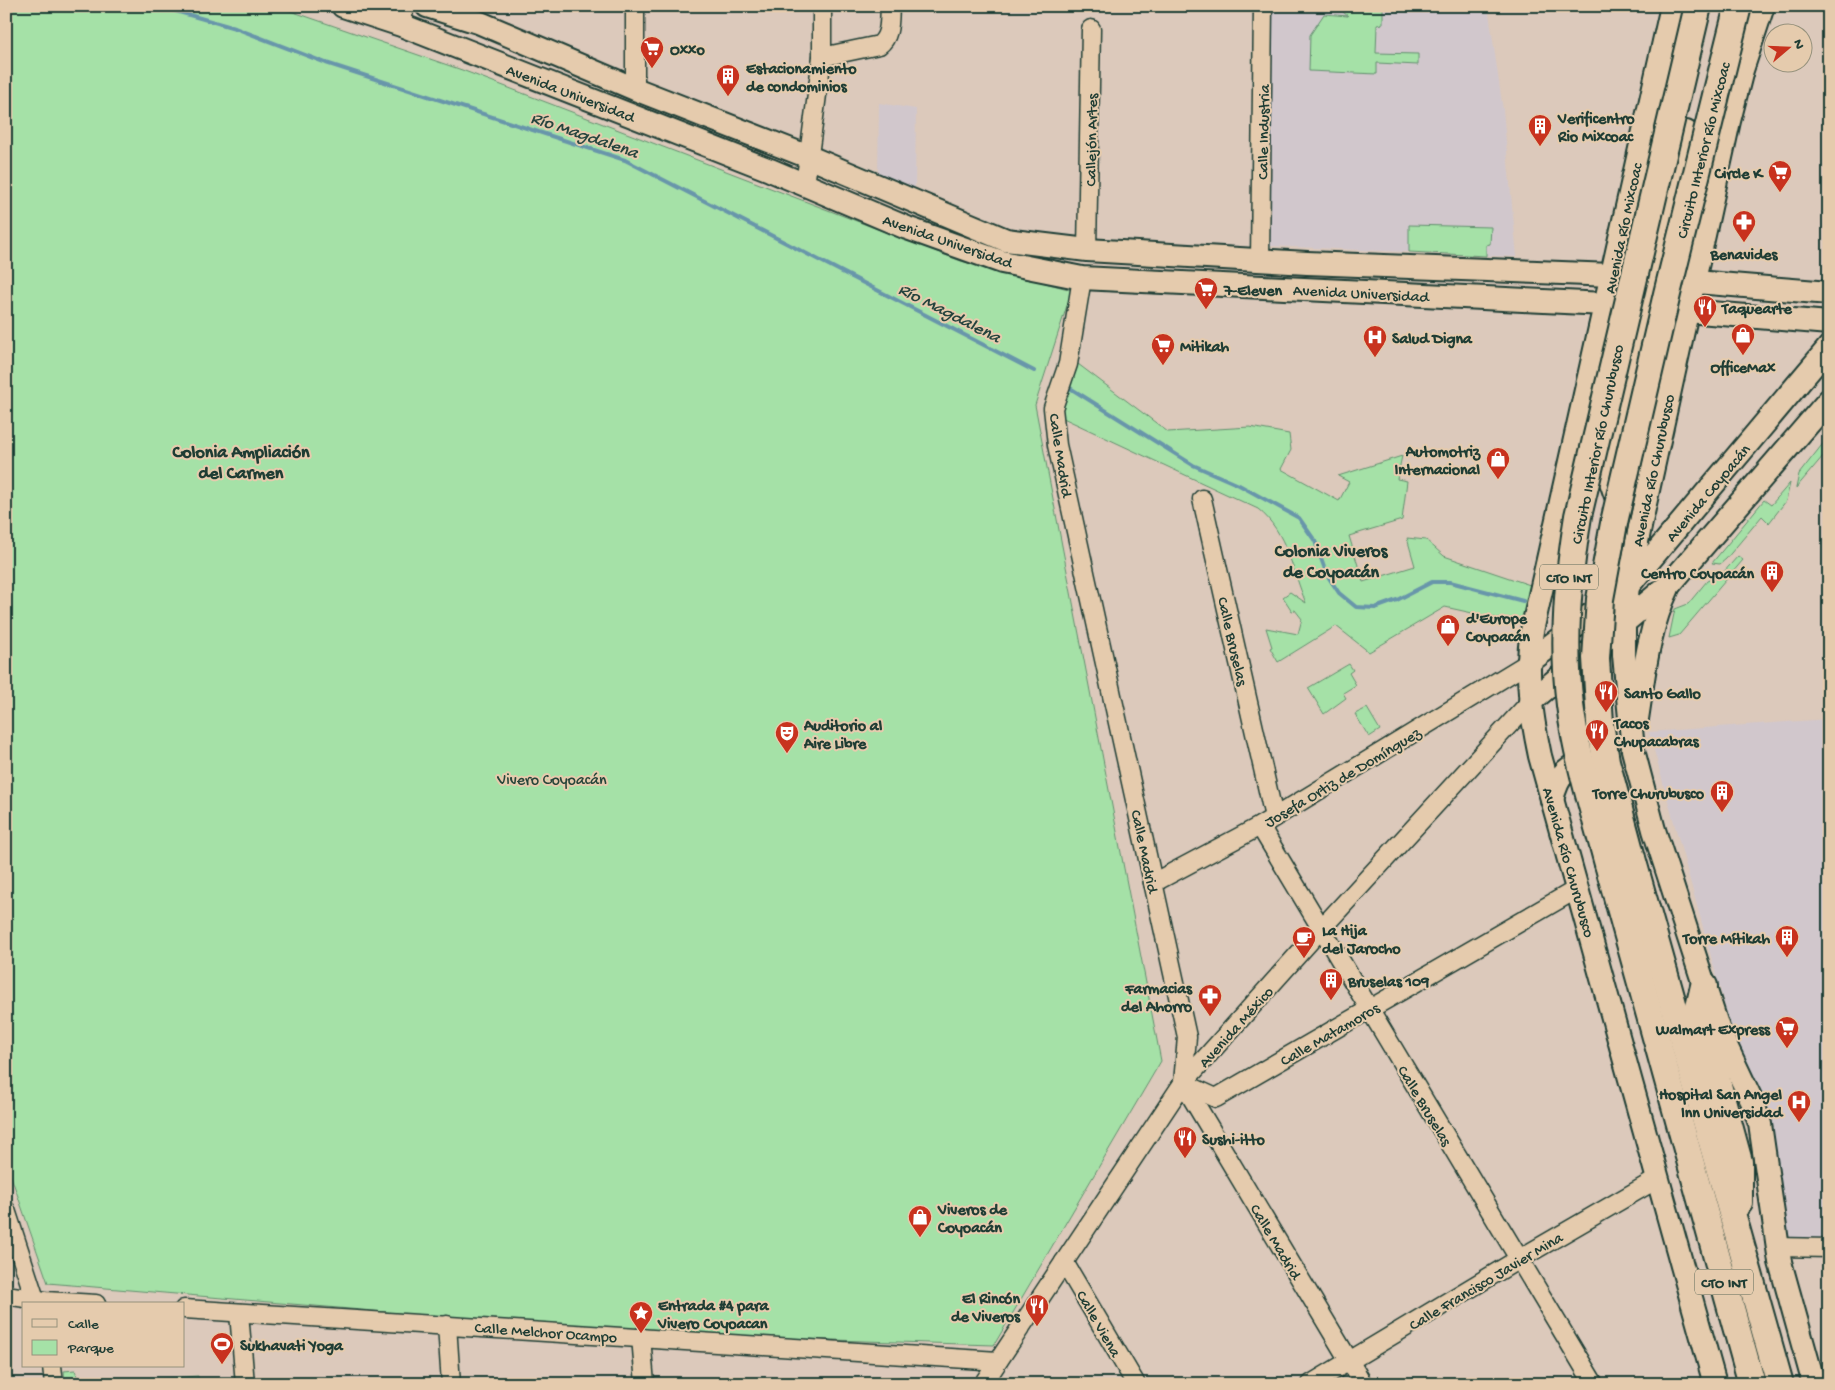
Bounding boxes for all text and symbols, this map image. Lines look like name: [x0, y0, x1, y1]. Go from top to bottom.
north arrow: [1762, 22, 1812, 72]
supermarket icon: Oxxo: [639, 35, 665, 69]
text: N: [1788, 37, 1807, 52]
place label: Oxxo: [670, 42, 705, 61]
street label: Circuito Interior Río Mixcoac: [1674, 60, 1737, 241]
place label: Estacionamiento de condominios: [746, 61, 857, 98]
street label: Avenida Universidad: [503, 62, 638, 129]
building icon: Estacionamiento de condominios: [715, 63, 741, 97]
street label: Calle Industria: [1255, 83, 1276, 180]
street label: Callejón Artes: [1083, 92, 1104, 187]
water label: Río Magdalena: [528, 108, 642, 165]
place label: Verificentro Rio Mixcoac: [1557, 110, 1635, 148]
building icon: Verificentro Rio Mixcoac: [1527, 113, 1553, 147]
supermarket icon: Circle K: [1767, 159, 1793, 193]
street label: Avenida Río Mixcoac: [1602, 161, 1649, 296]
place label: Circle K: [1713, 166, 1764, 185]
pharmacy icon: Benavides: [1731, 209, 1757, 243]
street label: Avenida Universidad: [879, 212, 1016, 275]
place label: Benavides: [1710, 247, 1779, 266]
supermarket icon: 7-Eleven: [1193, 276, 1219, 310]
water label: Río Magdalena: [894, 279, 1004, 349]
street label: Avenida Universidad: [1292, 282, 1431, 309]
place label: 7-Eleven: [1223, 283, 1282, 302]
restaurant icon: Taquearte: [1692, 294, 1718, 328]
place label: Taquearte: [1720, 301, 1792, 320]
shop icon: OfficeMax: [1730, 322, 1756, 356]
hospital icon: Salud Digna: [1362, 324, 1388, 358]
place label: Salud Digna: [1392, 331, 1473, 350]
supermarket icon: Mitikah: [1150, 332, 1176, 366]
place label: Mitikah: [1180, 339, 1230, 358]
street label: Circuito Interior Río Churubusco: [1569, 343, 1630, 546]
place label: OfficeMax: [1711, 359, 1776, 379]
street label: Avenida Río Churubusco: [1630, 393, 1681, 549]
street label: Calle Madrid: [1043, 412, 1075, 500]
street label: Avenida Coyoacán: [1663, 441, 1756, 547]
district label: Colonia Ampliación del Carmen: [171, 443, 310, 485]
place label: Automotriz Internacional: [1394, 444, 1481, 481]
shop icon: Automotriz Internacional: [1485, 446, 1511, 480]
district label: Colonia Viveros de Coyoacán: [1274, 542, 1389, 584]
building icon: Centro Coyoacán: [1759, 559, 1785, 593]
road number: CTO INT: [1540, 564, 1598, 590]
place label: Centro Coyoacán: [1640, 566, 1754, 585]
street label: Calle Bruselas: [1211, 596, 1250, 689]
place label: d'Europe Coyoacán: [1465, 611, 1530, 648]
shop icon: d'Europe Coyoacán: [1435, 613, 1461, 647]
restaurant icon: Santo Gallo: [1593, 679, 1619, 713]
place label: Santo Gallo: [1624, 686, 1702, 705]
place label: Tacos Chupacabras: [1612, 716, 1700, 753]
place label: Auditorio al Aire Libre: [803, 718, 883, 755]
restaurant icon: Tacos Chupacabras: [1584, 718, 1610, 752]
theatre icon: Auditorio al Aire Libre: [774, 720, 800, 754]
street label: Josefa Ortiz de Domínguez: [1262, 724, 1426, 833]
park label: Vivero Coyoacán: [496, 772, 607, 791]
building icon: Torre Churubusco: [1709, 779, 1735, 813]
street label: Avenida Río Churubusco: [1536, 786, 1597, 940]
place label: Torre Churubusco: [1591, 786, 1705, 805]
street label: Calle Madrid: [1124, 808, 1161, 897]
place label: La Hija del Jarocho: [1322, 923, 1401, 960]
building icon: Torre Mítikah: [1774, 924, 1800, 958]
cafe icon: La Hija del Jarocho: [1291, 925, 1317, 959]
place label: Torre Mítikah: [1681, 931, 1770, 950]
building icon: Bruselas 109: [1318, 967, 1344, 1001]
place label: Bruselas 109: [1347, 974, 1429, 993]
place label: Farmacias del Ahorro: [1121, 981, 1193, 1018]
pharmacy icon: Farmacias del Ahorro: [1197, 983, 1223, 1017]
street label: Avenida México: [1196, 984, 1279, 1073]
street label: Calle Matamoros: [1278, 999, 1385, 1072]
supermarket icon: Walmart Express: [1774, 1015, 1800, 1049]
place label: Walmart Express: [1655, 1022, 1771, 1041]
street label: Calle Bruselas: [1392, 1063, 1455, 1151]
place label: Hospital San Angel Inn Universidad: [1659, 1087, 1784, 1124]
hospital icon: Hospital San Angel Inn Universidad: [1786, 1089, 1812, 1123]
restaurant icon: Sushi-itto: [1172, 1125, 1198, 1159]
place label: Sushi-itto: [1202, 1132, 1265, 1151]
place label: Viveros de Coyoacán: [937, 1202, 1008, 1239]
street label: Calle Madrid: [1244, 1202, 1305, 1285]
shop icon: Viveros de Coyoacán: [907, 1204, 933, 1238]
street label: Calle Francisco Javier Mina: [1406, 1229, 1568, 1336]
road number: CTO INT: [1695, 1270, 1753, 1294]
street label: Calle Viena: [1070, 1288, 1124, 1362]
place label: El Rincón de Viveros: [951, 1291, 1021, 1328]
restaurant icon: El Rincón de Viveros: [1024, 1293, 1050, 1327]
place label: Entrada #4 para Vivero Coyoacan: [657, 1298, 770, 1335]
place icon: Entrada #4 para Vivero Coyoacan: [628, 1300, 654, 1334]
legend: [22, 1302, 185, 1368]
text: Calle: [68, 1316, 99, 1334]
street label: Calle Melchor Ocampo: [474, 1320, 618, 1349]
sports icon: Sukhavati Yoga: [209, 1331, 235, 1365]
place label: Sukhavati Yoga: [240, 1338, 344, 1357]
text: Parque: [67, 1340, 114, 1358]

